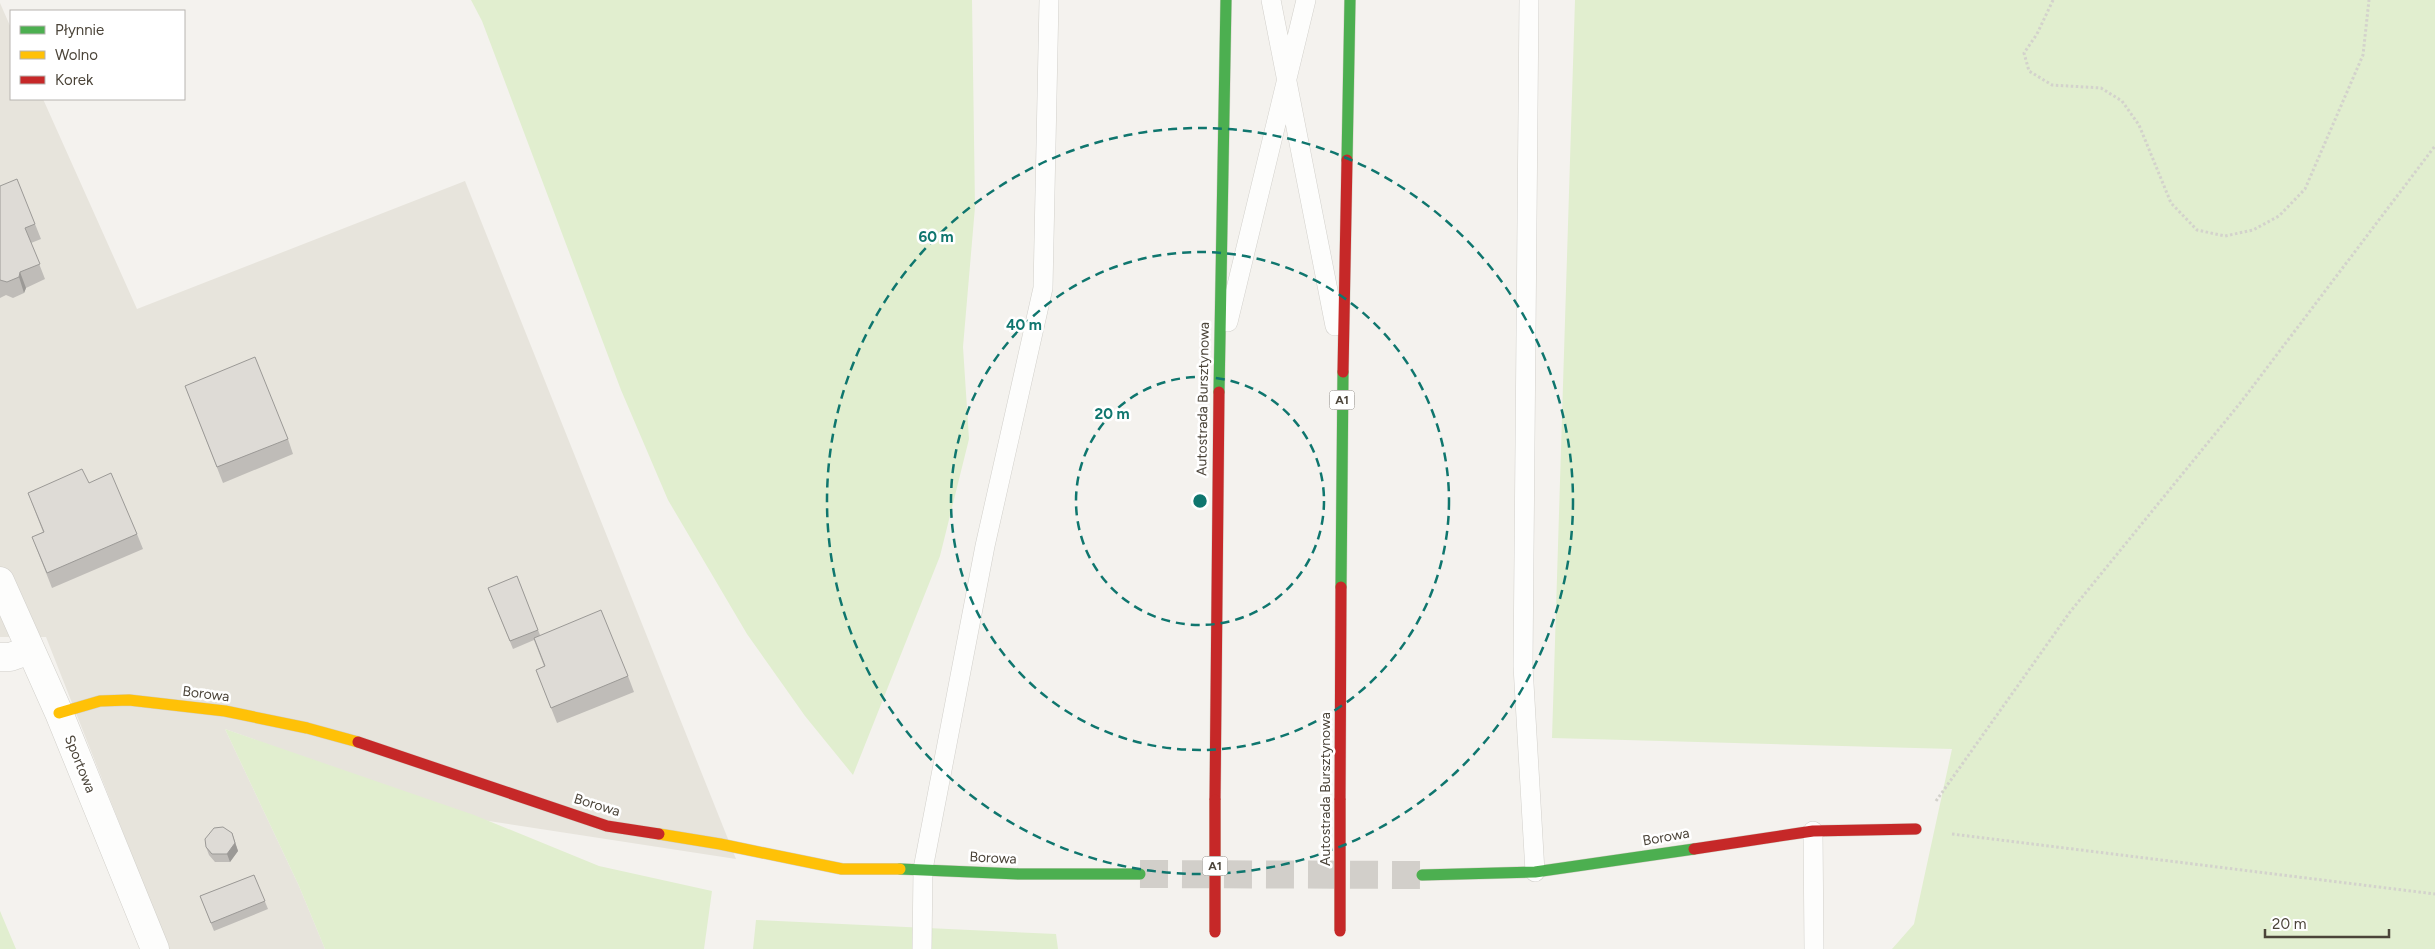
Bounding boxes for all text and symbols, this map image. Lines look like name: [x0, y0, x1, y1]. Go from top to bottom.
legend: [10, 10, 185, 100]
text: Płynnie: [55, 21, 104, 39]
text: Wolno: [55, 46, 98, 64]
text: Korek: [55, 71, 94, 89]
text: 60 m: [918, 228, 954, 246]
text: 40 m: [1006, 316, 1042, 334]
street label: Autostrada Bursztynowa: [1193, 322, 1213, 476]
road number: A1: [1330, 390, 1354, 410]
text: 20 m: [1094, 405, 1130, 423]
centre of rings: [1191, 492, 1209, 510]
street label: Borowa: [181, 683, 231, 705]
street label: Autostrada Bursztynowa: [1317, 712, 1334, 866]
street label: Sportowa: [61, 733, 99, 795]
street label: Borowa: [572, 790, 622, 820]
street label: Borowa: [1641, 825, 1691, 849]
street label: Borowa: [969, 848, 1017, 868]
road number: A1: [1202, 856, 1228, 876]
scale bar: [2265, 906, 2389, 938]
text: 20 m: [2272, 915, 2306, 933]

